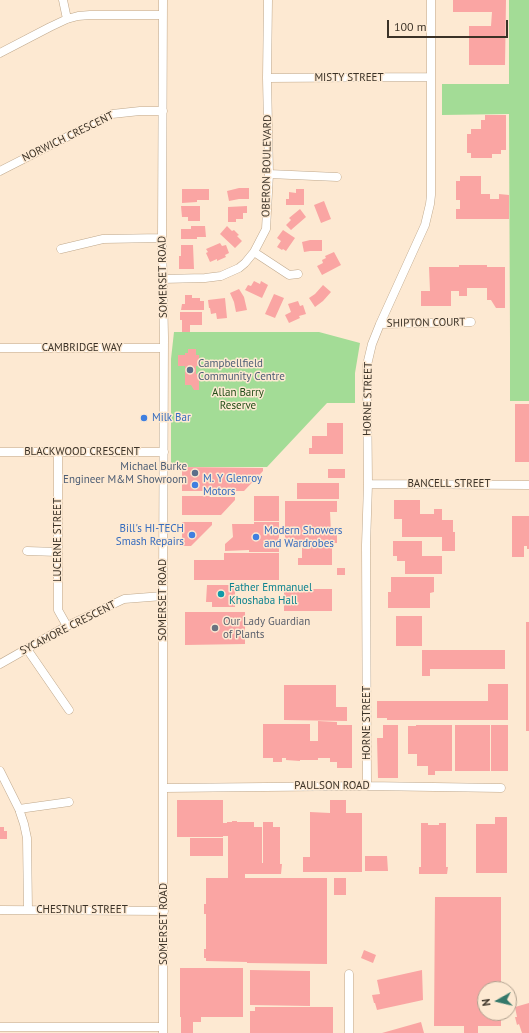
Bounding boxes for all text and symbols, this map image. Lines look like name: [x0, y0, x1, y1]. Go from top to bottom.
scale bar: [389, 12, 510, 38]
text: 100 m: [394, 19, 427, 34]
street label: MISTY STREET: [314, 71, 384, 85]
street label: NORWICH CRESCENT: [20, 109, 116, 165]
street label: OBERON BOULEVARD: [260, 115, 274, 217]
street label: SOMERSET ROAD: [156, 236, 170, 318]
street label: SHIPTON COURT: [387, 316, 465, 330]
street label: CAMBRIDGE WAY: [42, 341, 122, 355]
place label: Campbellfield Community Centre: [198, 357, 285, 383]
street label: HORNE STREET: [361, 362, 375, 436]
marker: Campbellfield Community Centre: [185, 365, 195, 375]
park label: Allan Barry Reserve: [212, 386, 264, 412]
place label: Milk Bar: [152, 411, 191, 425]
marker: Milk Bar: [139, 413, 149, 423]
street label: BLACKWOOD CRESCENT: [24, 445, 140, 459]
place label: Michael Burke Engineer M&M Showroom: [63, 460, 187, 486]
marker: Michael Burke Engineer M&M Showroom: [190, 468, 200, 478]
place label: M. Y Glenroy Motors: [203, 472, 262, 498]
street label: BANCELL STREET: [407, 477, 491, 491]
marker: M. Y Glenroy Motors: [190, 480, 200, 490]
street label: LUCERNE STREET: [51, 498, 65, 582]
place label: Bill's HI-TECH Smash Repairs: [116, 522, 184, 548]
place label: Modern Showers and Wardrobes: [264, 524, 342, 550]
marker: Bill's HI-TECH Smash Repairs: [187, 530, 197, 540]
marker: Modern Showers and Wardrobes: [251, 532, 261, 542]
street label: SOMERSET ROAD: [156, 559, 170, 641]
place label: Father Emmanuel Khoshaba Hall: [229, 581, 312, 607]
marker: Father Emmanuel Khoshaba Hall: [216, 589, 226, 599]
street label: SYCAMORE CRESCENT: [18, 598, 118, 658]
place label: Our Lady Guardian of Plants: [223, 615, 310, 641]
marker: Our Lady Guardian of Plants: [210, 623, 220, 633]
street label: HORNE STREET: [360, 686, 374, 760]
street label: PAULSON ROAD: [294, 779, 370, 793]
street label: SOMERSET ROAD: [157, 883, 171, 965]
street label: CHESTNUT STREET: [36, 903, 128, 917]
north arrow: [477, 981, 517, 1021]
text: N: [479, 998, 494, 1007]

